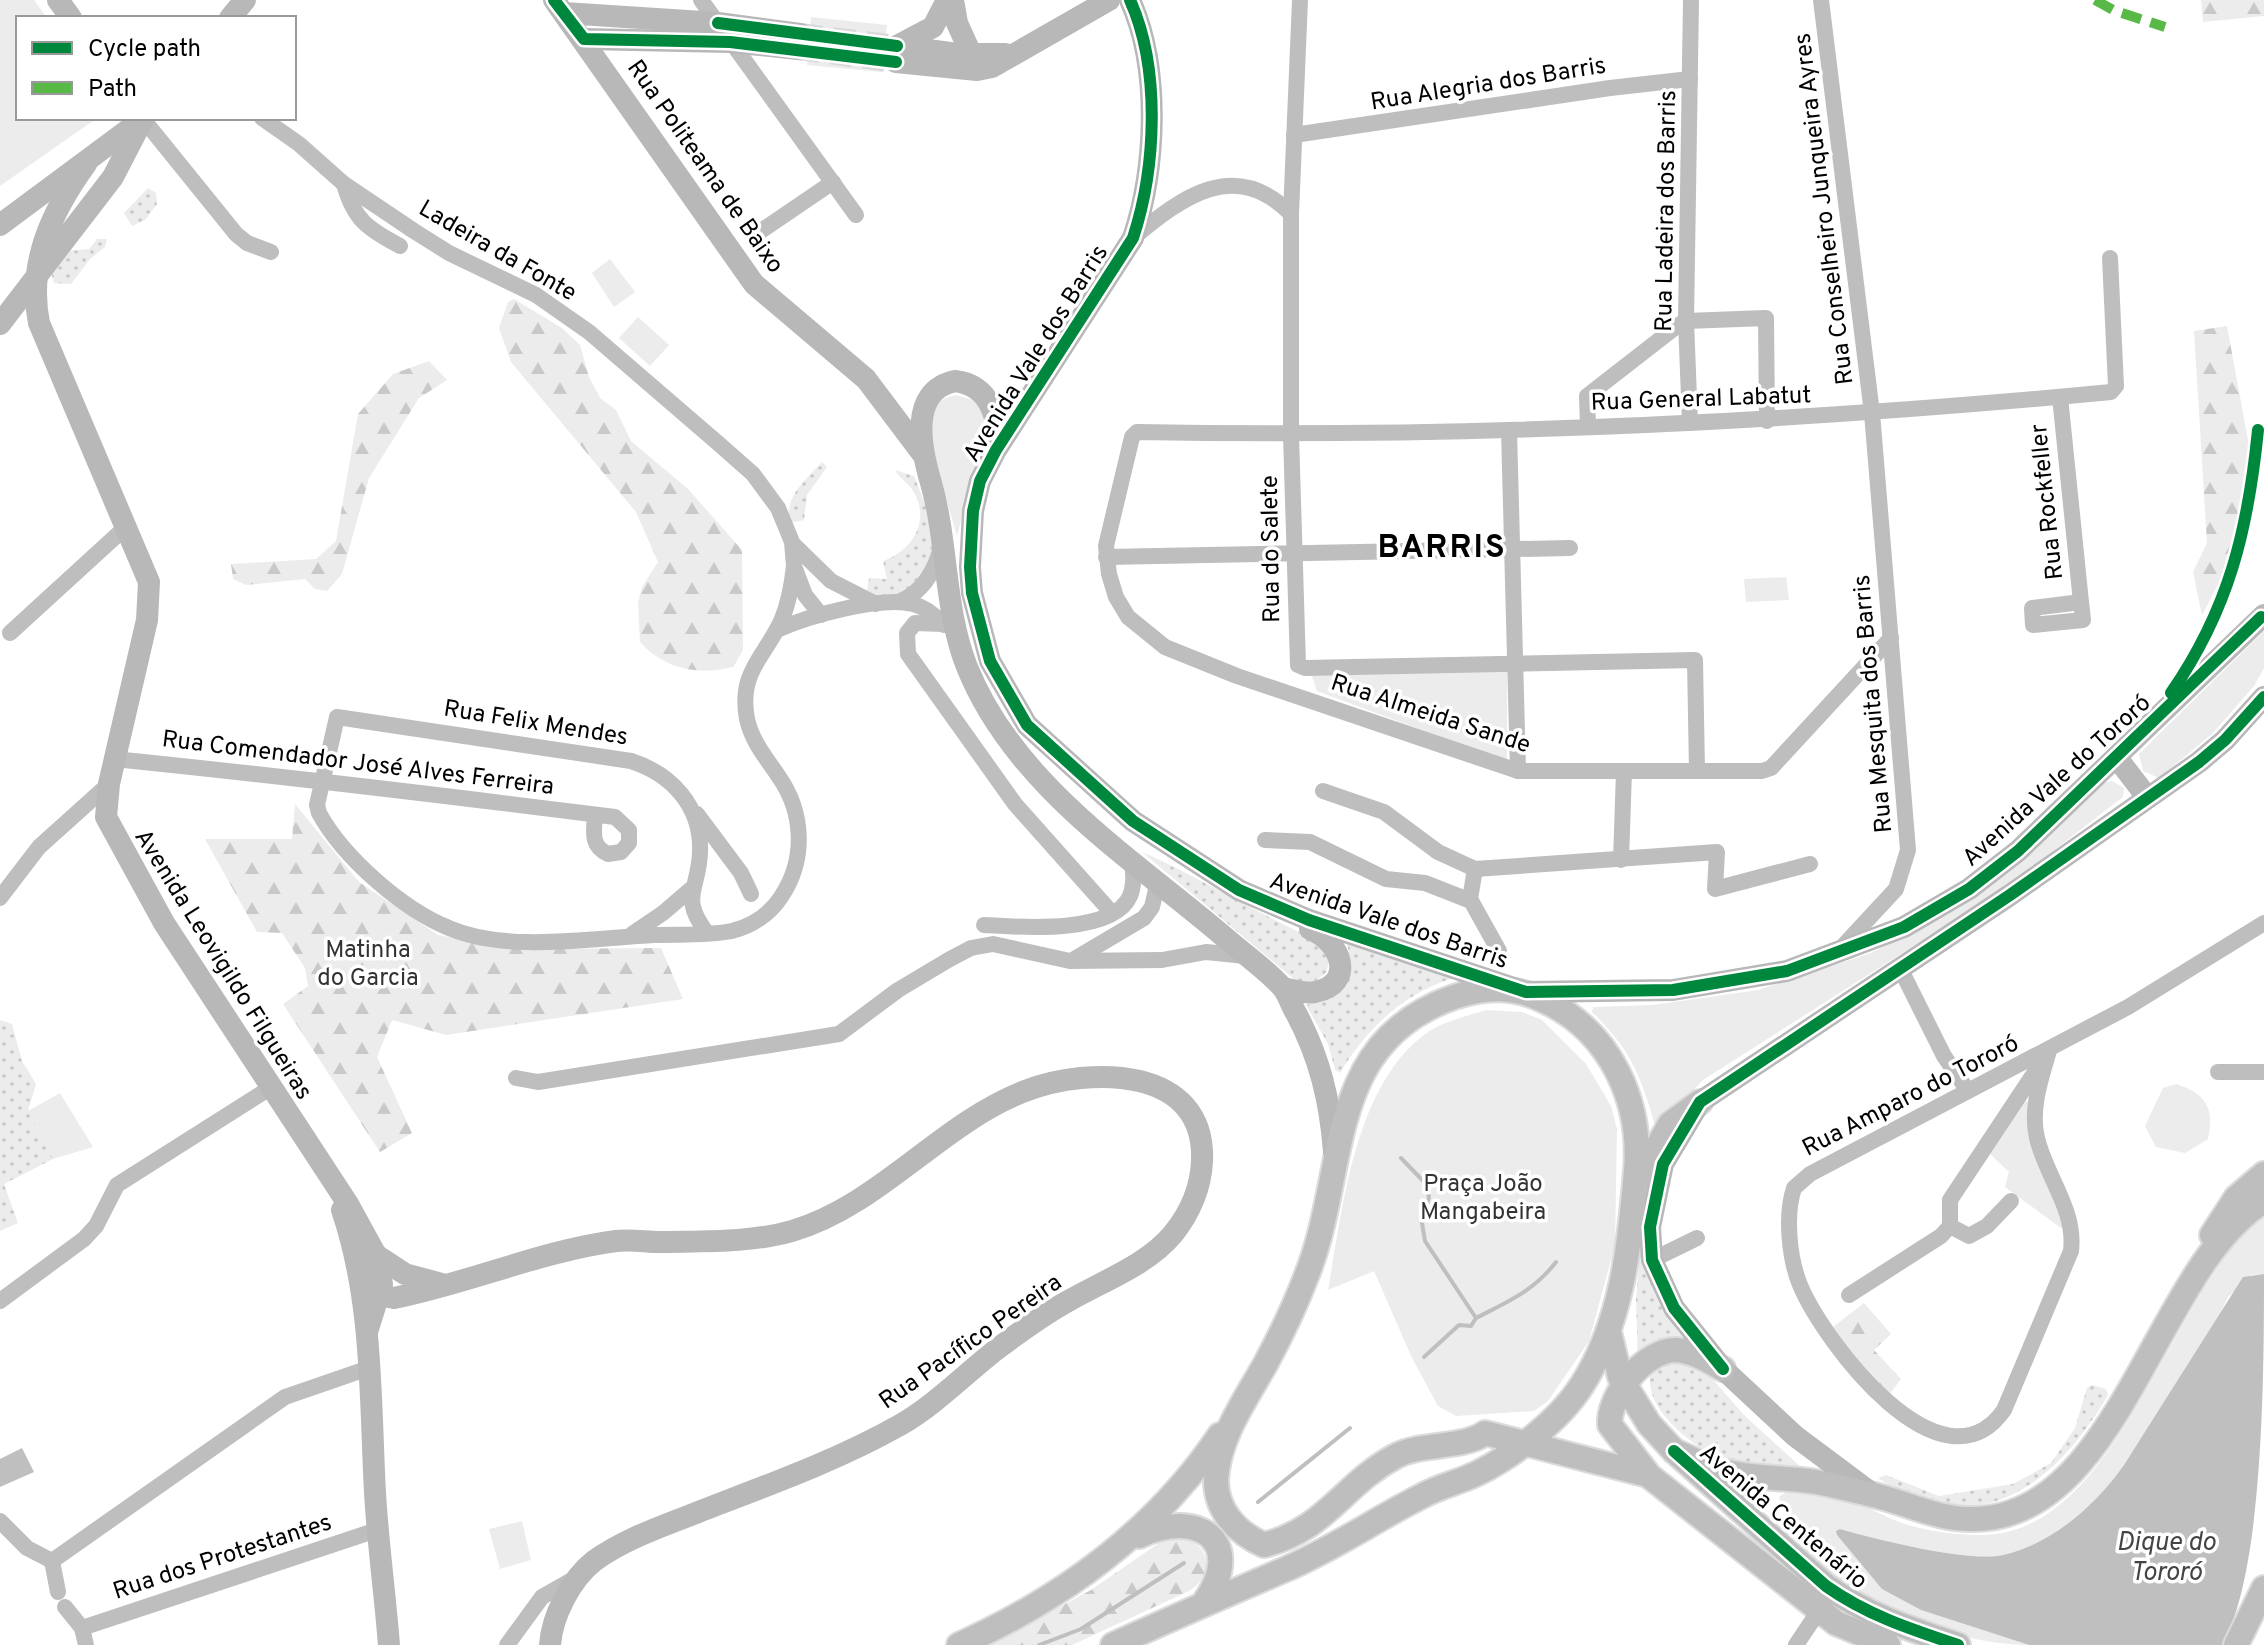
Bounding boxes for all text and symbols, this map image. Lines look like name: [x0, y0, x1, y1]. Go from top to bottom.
legend: [16, 16, 296, 120]
street label: Rua Conselheiro Junqueira Ayres: [1789, 31, 1861, 386]
text: Cycle path: [88, 35, 201, 65]
street label: Rua Alegria dos Barris: [1368, 52, 1608, 118]
street label: Rua Politeama de Baixo: [619, 55, 789, 280]
text: Path: [88, 75, 137, 105]
street label: Rua Ladeira dos Barris: [1650, 90, 1684, 332]
street label: Ladeira da Fonte: [413, 194, 581, 309]
street label: Avenida Vale dos Barris: [958, 240, 1116, 468]
street label: Rua General Labatut: [1590, 381, 1812, 419]
street label: Rua Rockfeller: [2025, 422, 2071, 581]
street label: Rua do Salete: [1256, 475, 1288, 623]
district label: BARRIS: [1377, 529, 1507, 569]
street label: Rua Mesquita dos Barris: [1848, 574, 1900, 834]
street label: Rua Almeida Sande: [1327, 668, 1534, 761]
street label: Avenida Vale do Tororó: [1957, 689, 2158, 874]
street label: Rua Felix Mendes: [441, 695, 630, 753]
street label: Rua Comendador José Alves Ferreira: [160, 725, 555, 803]
street label: Avenida Leovigildo Filgueiras: [127, 824, 318, 1106]
street label: Avenida Vale dos Barris: [1265, 867, 1512, 977]
park label: Matinha do Garcia: [317, 936, 419, 994]
street label: Rua Amparo do Tororó: [1798, 1029, 2024, 1164]
park label: Praça João Mangabeira: [1420, 1170, 1546, 1228]
street label: Rua Pacífico Pereira: [874, 1268, 1068, 1417]
street label: Avenida Centenário: [1692, 1438, 1873, 1597]
street label: Rua dos Protestantes: [109, 1508, 336, 1607]
water label: Dique do Tororó: [2116, 1527, 2216, 1590]

